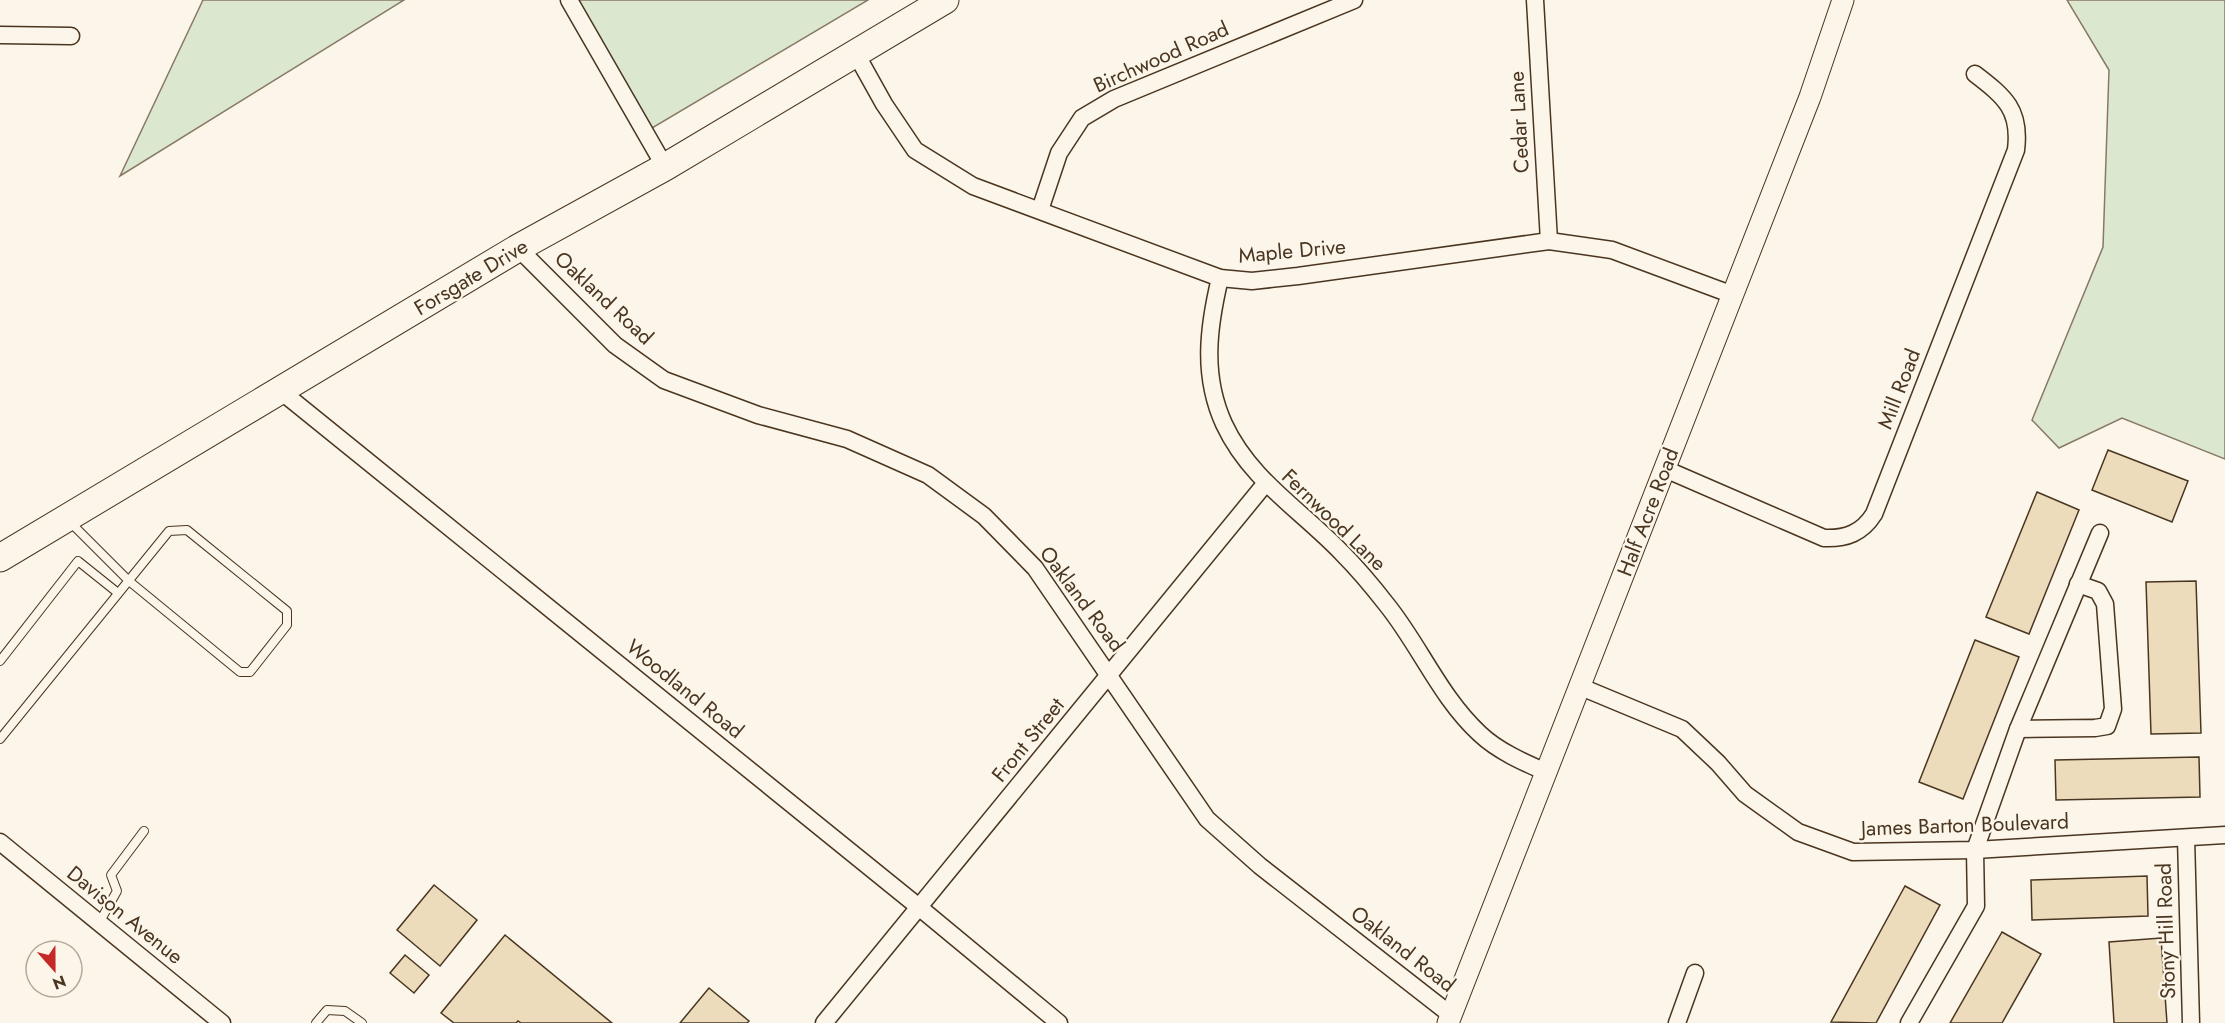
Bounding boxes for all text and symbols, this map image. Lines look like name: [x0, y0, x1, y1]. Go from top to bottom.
street label: Birchwood Road: [1088, 14, 1234, 100]
street label: Cedar Lane: [1501, 70, 1537, 174]
street label: Forsgate Drive: [408, 231, 534, 323]
street label: Maple Drive: [1237, 231, 1347, 271]
street label: Oakland Road: [548, 244, 660, 352]
street label: Mill Road: [1870, 345, 1928, 433]
street label: Half Acre Road: [1610, 443, 1686, 581]
street label: Fernwood Lane: [1275, 462, 1393, 578]
street label: Oakland Road: [1032, 540, 1132, 658]
street label: Woodland Road: [620, 632, 750, 746]
street label: Front Street: [985, 691, 1071, 789]
street label: James Barton Boulevard: [1858, 806, 2069, 844]
street label: Davison Avenue: [61, 859, 190, 971]
street label: Stony Hill Road: [2149, 862, 2183, 1000]
street label: Oakland Road: [1344, 899, 1462, 999]
north arrow: [24, 939, 84, 999]
text: N: [49, 970, 69, 996]

